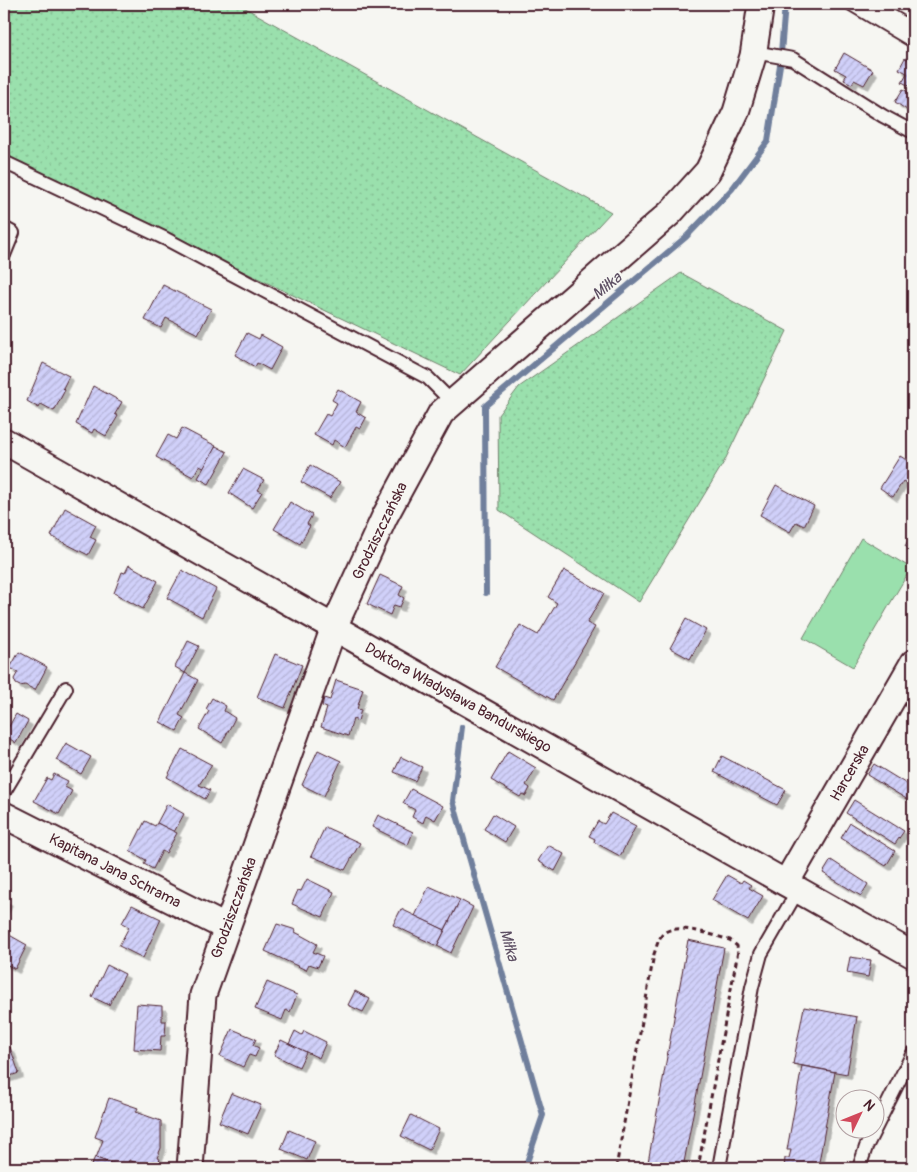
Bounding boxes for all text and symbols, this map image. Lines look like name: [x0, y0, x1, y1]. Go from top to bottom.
water label: Miłka: [588, 267, 627, 304]
street label: Grodziszczańska: [348, 479, 412, 583]
street label: Doktora Władysława Bandurskiego: [361, 639, 555, 757]
street label: Harcerska: [826, 741, 874, 805]
street label: Kapitana Jana Schrama: [46, 830, 184, 913]
street label: Grodziszczańska: [207, 855, 261, 961]
water label: Miłka: [495, 927, 524, 965]
north arrow: [834, 1090, 884, 1140]
text: N: [860, 1096, 879, 1115]

